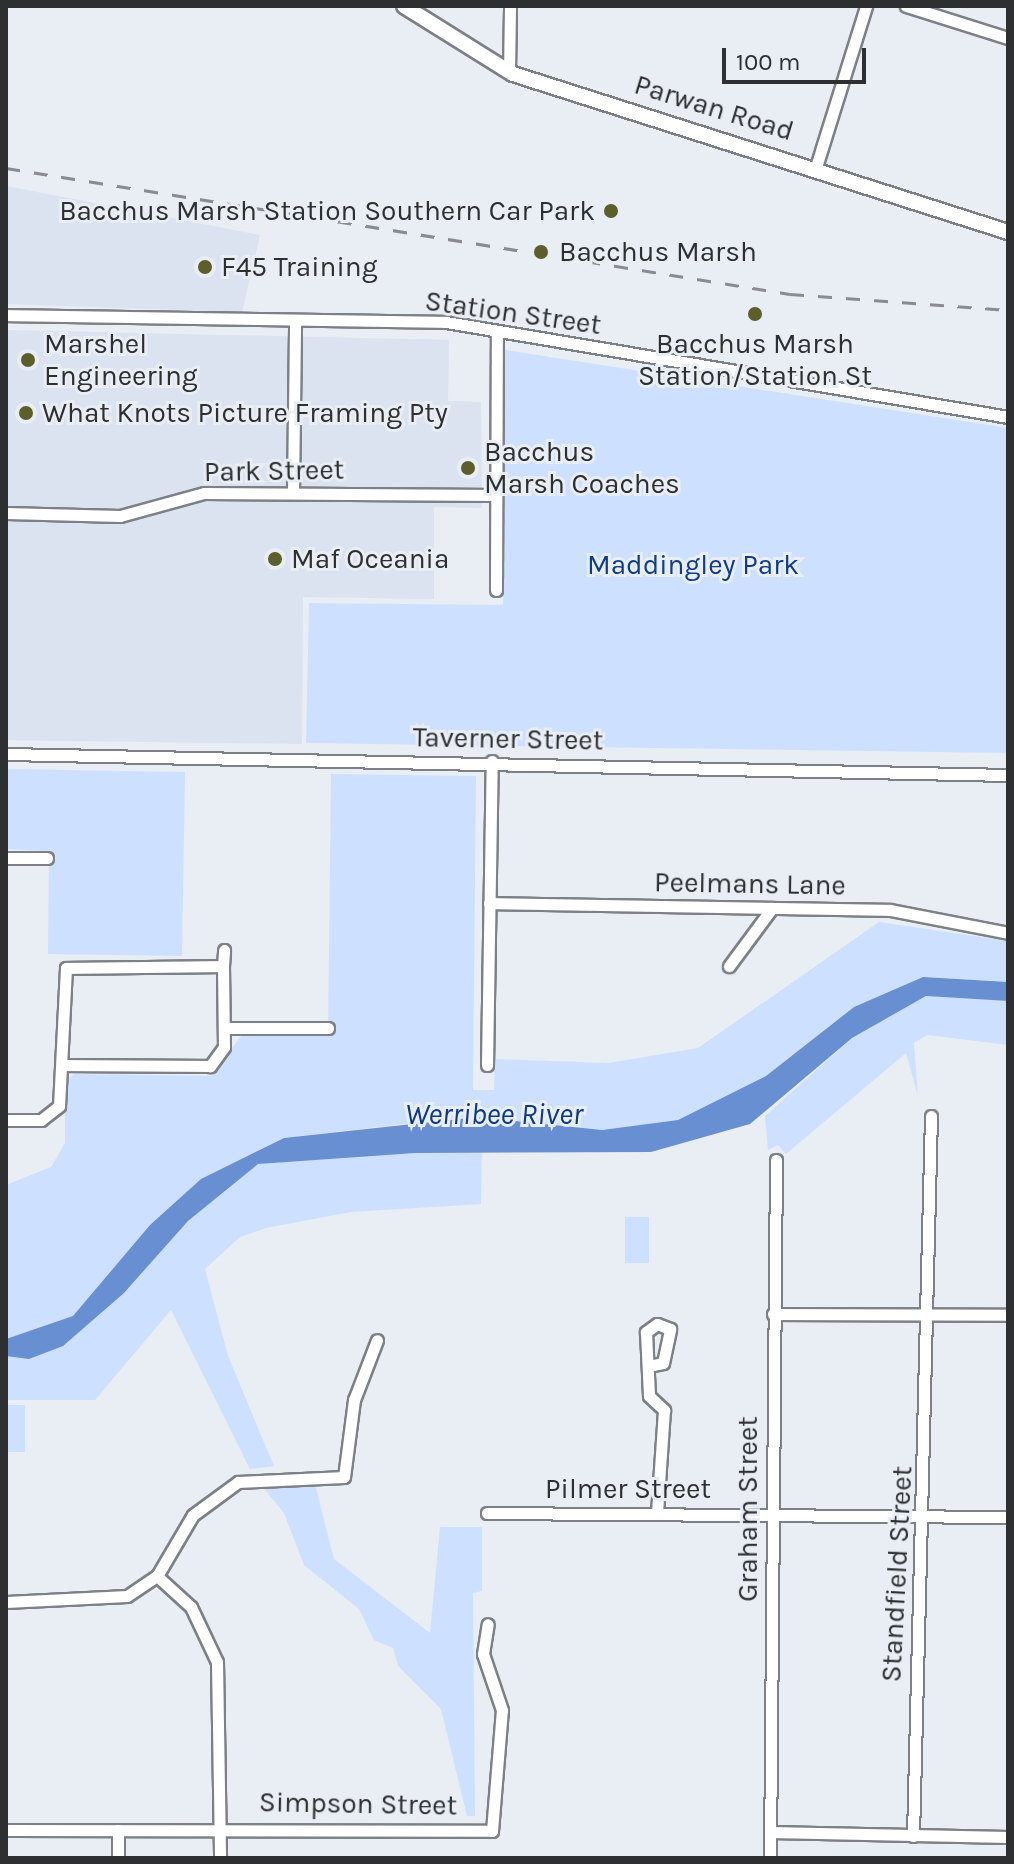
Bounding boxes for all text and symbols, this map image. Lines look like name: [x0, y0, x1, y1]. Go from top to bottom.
scale bar: [726, 32, 870, 82]
text: 100 m: [736, 48, 801, 76]
street label: Parwan Road: [630, 68, 798, 148]
place label: Bacchus Marsh Station Southern Car Park: [59, 194, 595, 228]
marker: Bacchus Marsh Station Southern Car Park: [602, 202, 620, 220]
place label: Bacchus Marsh: [559, 235, 757, 269]
marker: Bacchus Marsh: [530, 241, 552, 263]
place label: F45 Training: [221, 250, 378, 284]
marker: F45 Training: [196, 258, 214, 276]
street label: Station Street: [423, 284, 603, 342]
marker: Bacchus Marsh Station/Station St: [746, 305, 764, 323]
place label: Marshel Engineering: [44, 327, 198, 393]
place label: Bacchus Marsh Station/Station St: [638, 327, 872, 393]
marker: Marshel Engineering: [19, 351, 37, 369]
place label: What Knots Picture Framing Pty: [42, 396, 448, 430]
marker: What Knots Picture Framing Pty: [17, 404, 35, 422]
place label: Bacchus Marsh Coaches: [484, 435, 680, 501]
street label: Park Street: [204, 453, 344, 489]
marker: Bacchus Marsh Coaches: [459, 459, 477, 477]
place label: Maf Oceania: [291, 542, 449, 576]
park label: Maddingley Park: [587, 548, 799, 582]
marker: Maf Oceania: [266, 550, 284, 568]
street label: Taverner Street: [412, 721, 604, 757]
street label: Peelmans Lane: [654, 866, 846, 902]
water label: Werribee River: [405, 1096, 583, 1132]
street label: Graham Street: [731, 1416, 765, 1602]
street label: Standfield Street: [875, 1465, 919, 1683]
street label: Pilmer Street: [545, 1472, 711, 1506]
street label: Simpson Street: [259, 1785, 457, 1823]

